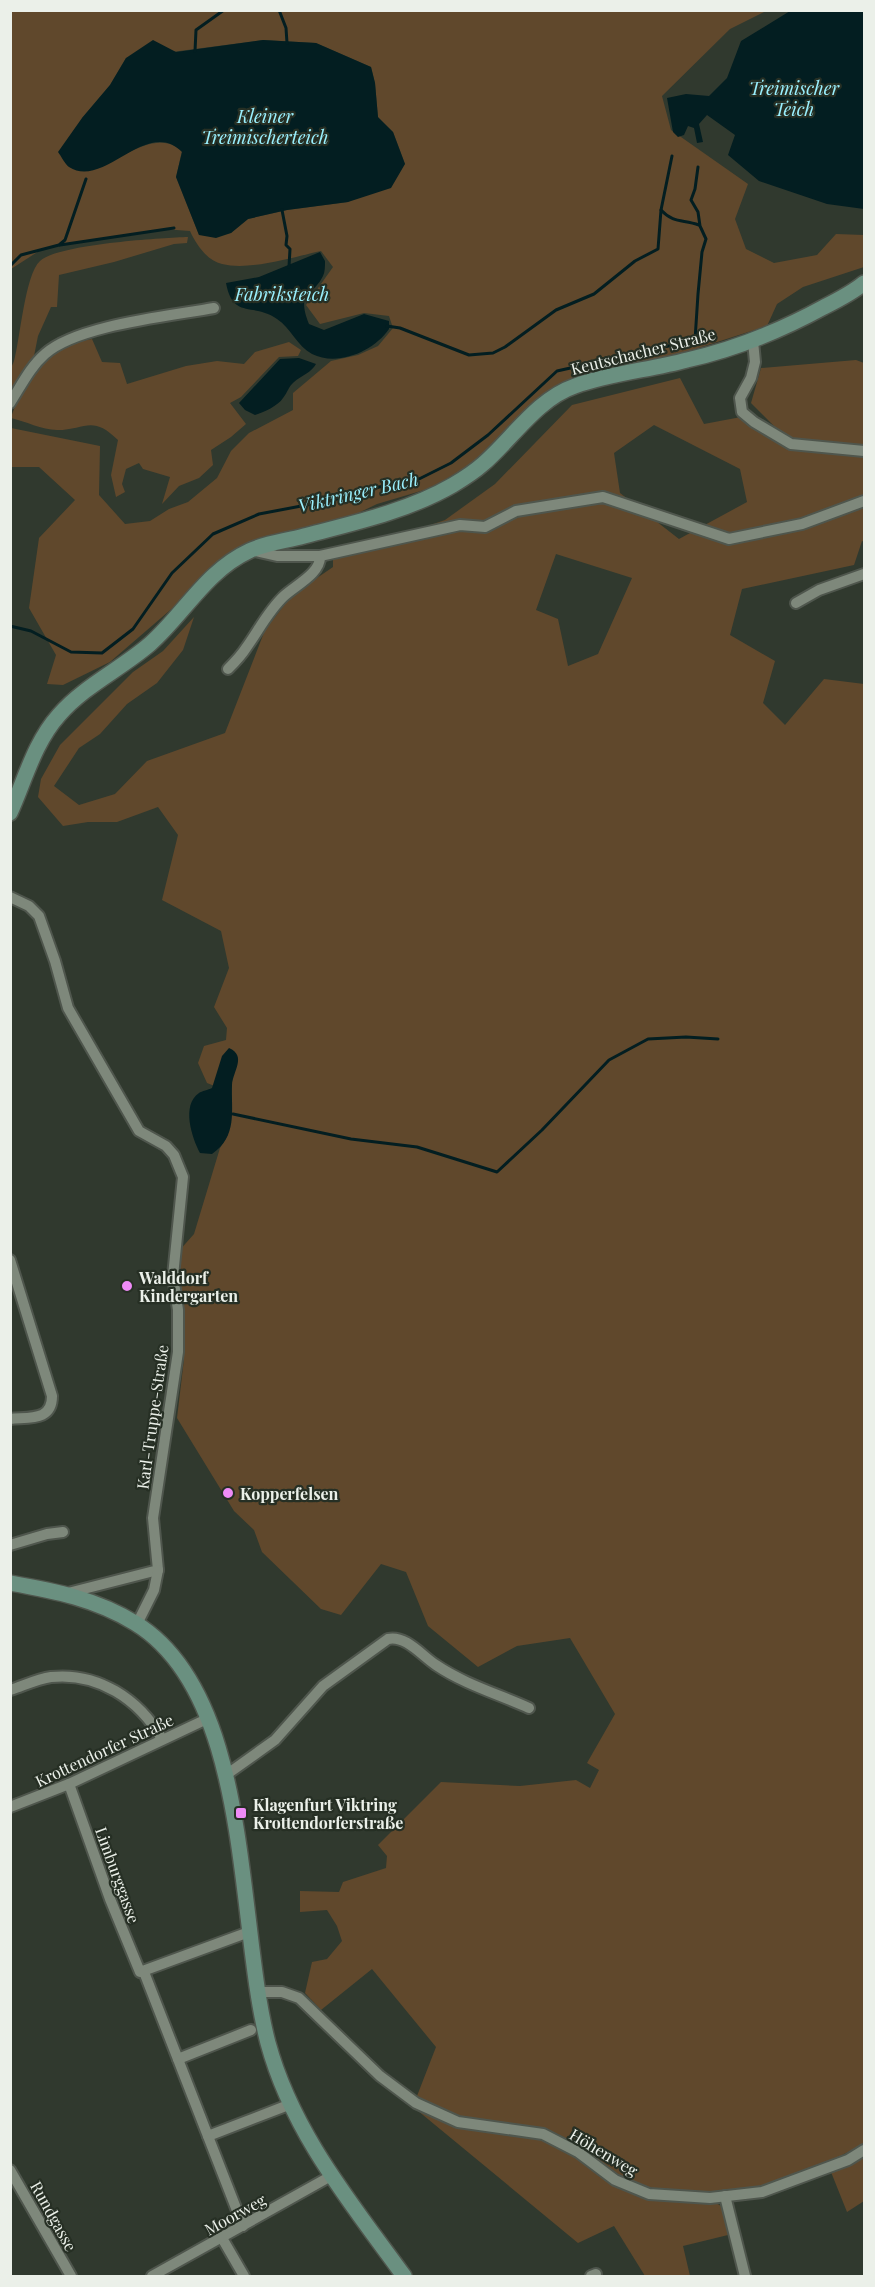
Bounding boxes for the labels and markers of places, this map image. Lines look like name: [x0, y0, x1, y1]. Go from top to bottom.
place label: Walddorf Kindergarten: [138, 1267, 238, 1306]
marker: Walddorf Kindergarten: [120, 1279, 134, 1293]
place label: Kopperfelsen: [240, 1483, 339, 1504]
marker: Kopperfelsen: [221, 1486, 235, 1500]
place label: Klagenfurt Viktring Krottendorferstraße: [253, 1794, 403, 1833]
marker: Klagenfurt Viktring Krottendorferstraße: [234, 1806, 248, 1820]

